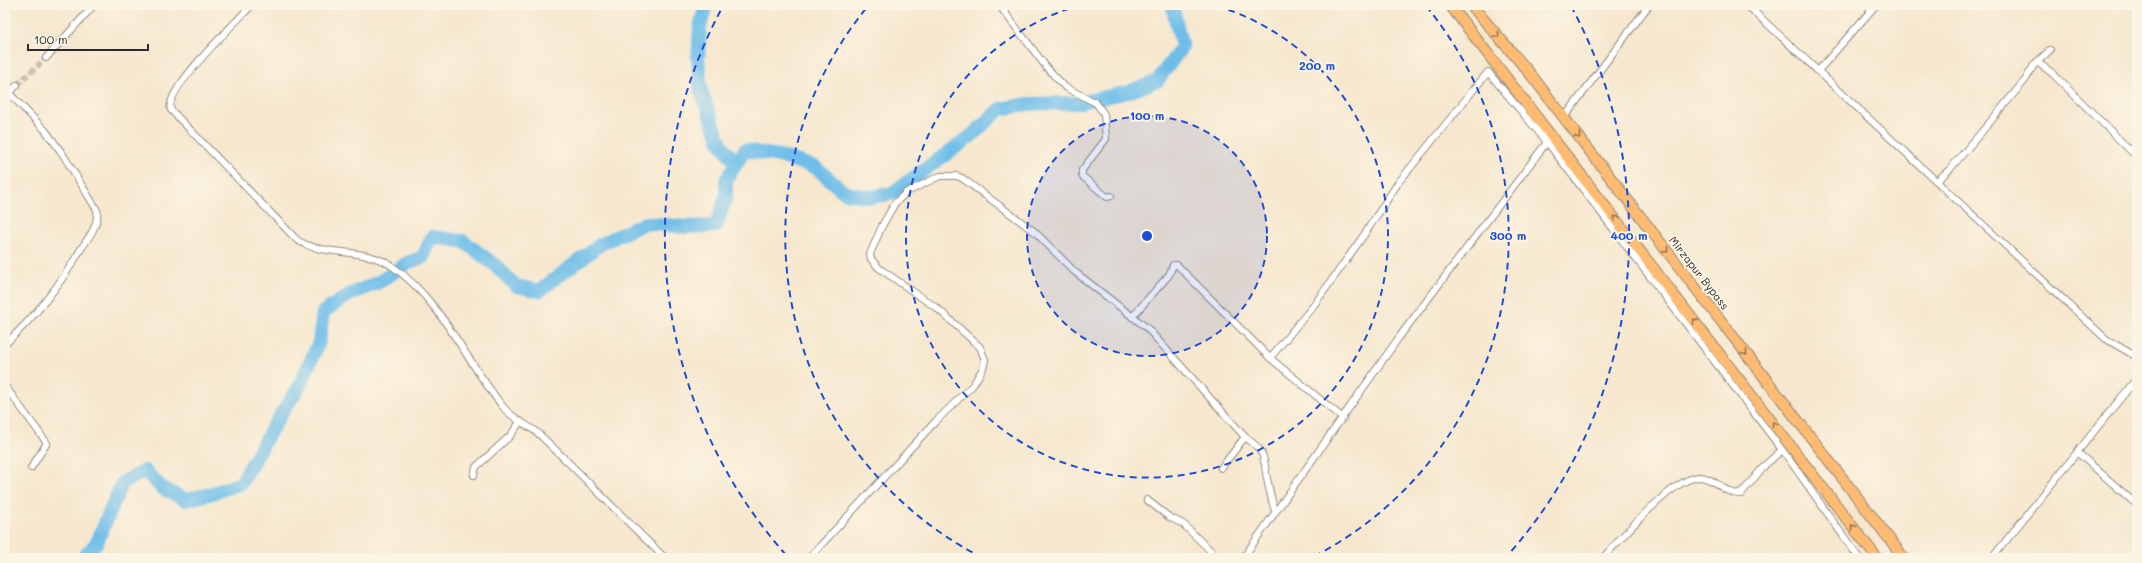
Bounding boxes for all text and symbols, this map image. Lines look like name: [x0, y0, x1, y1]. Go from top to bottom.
scale bar: [28, 26, 148, 52]
one-way arrow: [1492, 30, 1499, 37]
text: 100 m: [34, 31, 68, 47]
text: 200 m: [1299, 57, 1335, 73]
text: 100 m: [1130, 107, 1164, 123]
one-way arrow: [1574, 131, 1581, 138]
one-way arrow: [1614, 215, 1621, 222]
text: 300 m: [1490, 227, 1526, 243]
text: 400 m: [1611, 227, 1647, 243]
centre of rings: [1140, 229, 1154, 243]
street label: Mirzapur Bypass: [1666, 233, 1733, 313]
one-way arrow: [1661, 246, 1669, 253]
one-way arrow: [1693, 318, 1700, 325]
one-way arrow: [1741, 349, 1748, 356]
one-way arrow: [1772, 422, 1779, 429]
one-way arrow: [1851, 525, 1858, 532]

